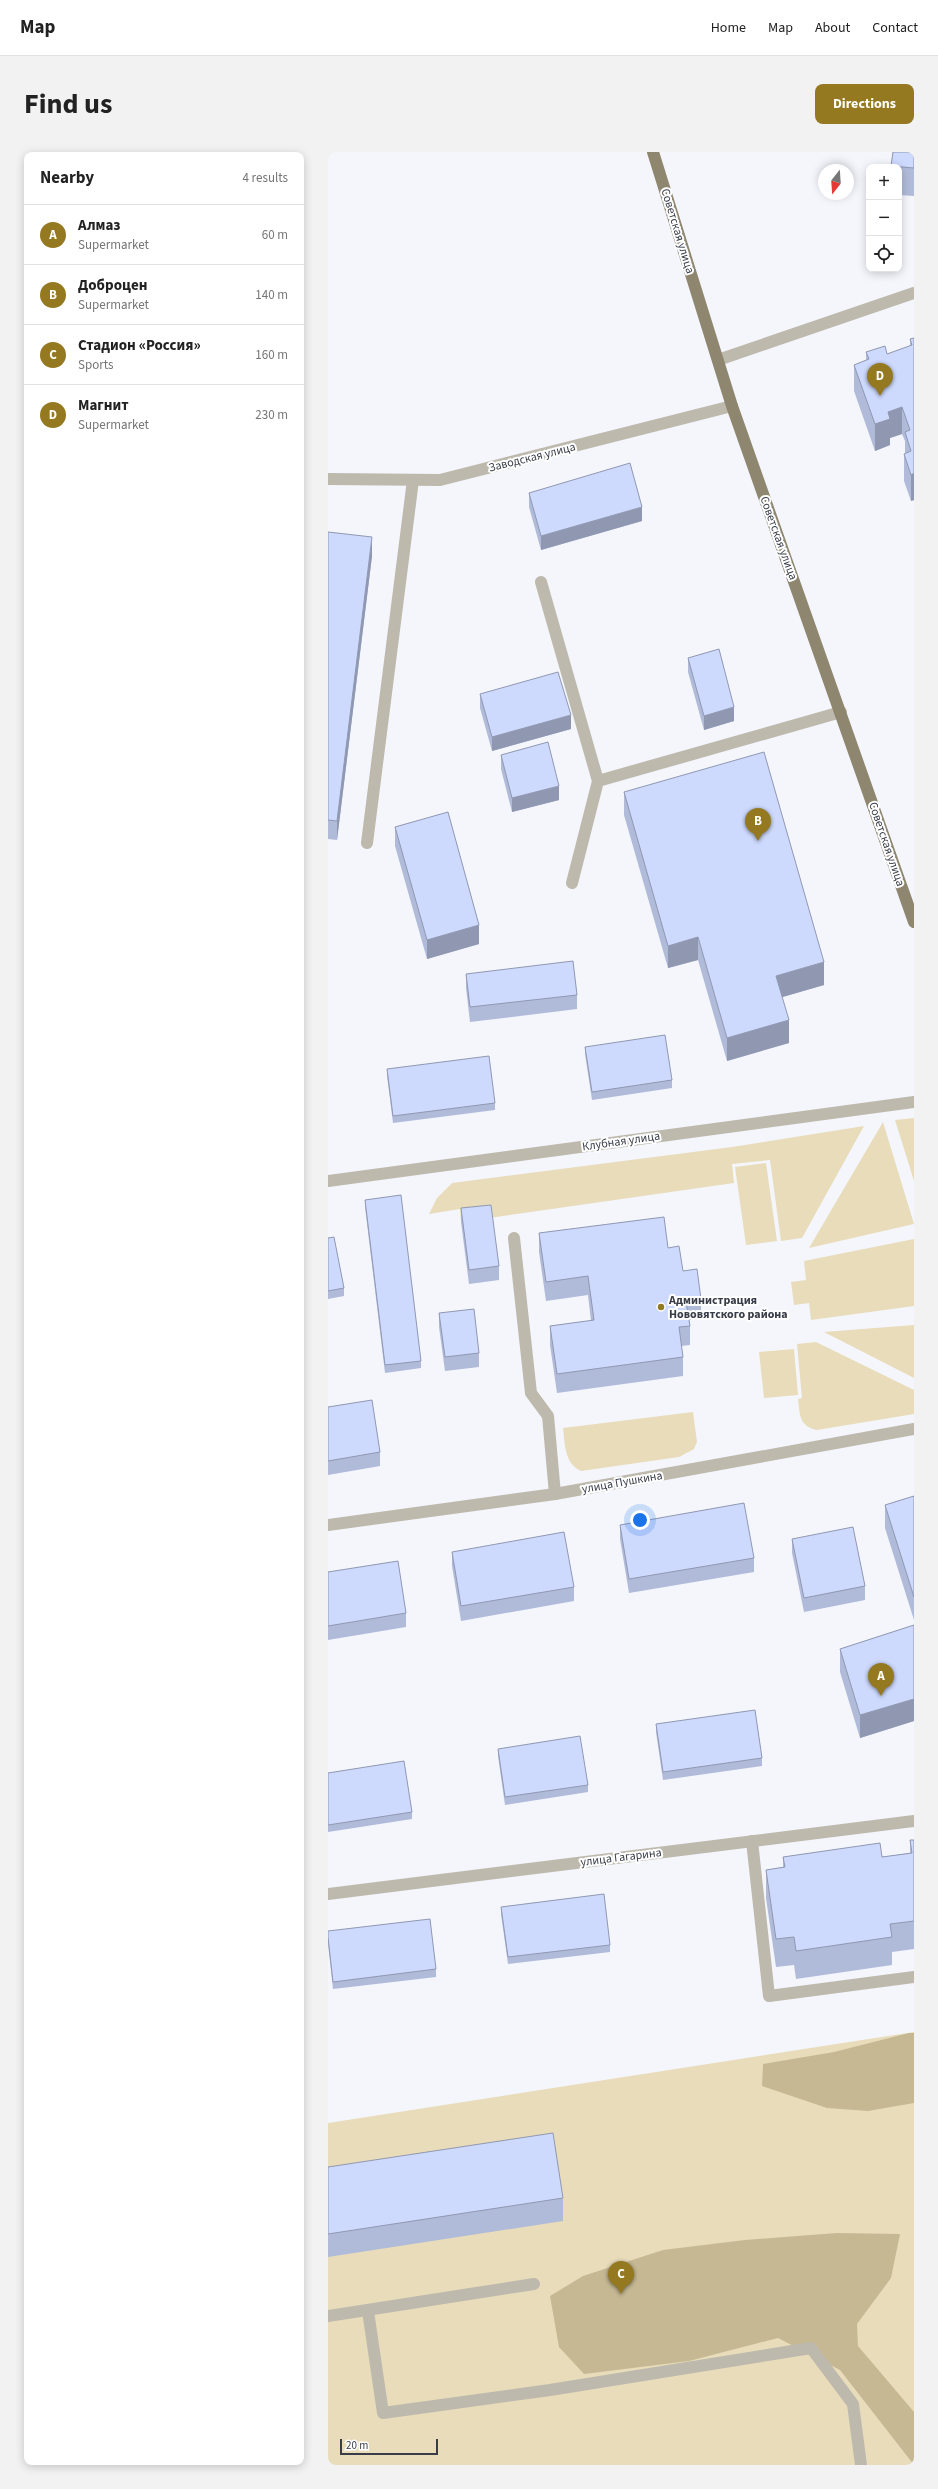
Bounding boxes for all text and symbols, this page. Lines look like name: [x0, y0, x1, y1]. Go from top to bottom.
text: Map: [20, 14, 55, 41]
text: Home: [711, 18, 746, 38]
text: Map: [768, 18, 793, 38]
text: About: [815, 18, 850, 38]
text: Contact: [872, 18, 918, 38]
text: Find us: [24, 84, 112, 124]
button: Directions: [815, 84, 914, 124]
north arrow: [818, 164, 854, 200]
map controls: [866, 164, 902, 272]
button: +: [866, 164, 902, 200]
text: Nearby: [40, 166, 94, 190]
text: 4 results: [243, 169, 288, 187]
street label: Советская улица: [657, 187, 699, 276]
button: −: [866, 200, 902, 236]
text: Алмаз: [78, 215, 120, 236]
text: A: [49, 226, 57, 244]
text: 60 m: [262, 226, 288, 244]
text: Supermarket: [78, 236, 149, 254]
button: locate: [866, 236, 902, 272]
text: Доброцен: [78, 275, 147, 296]
text: B: [49, 286, 57, 304]
text: 140 m: [255, 286, 288, 304]
text: Supermarket: [78, 296, 149, 314]
text: Стадион «Россия»: [78, 335, 201, 356]
text: C: [49, 346, 57, 364]
text: 160 m: [255, 346, 288, 364]
text: Sports: [78, 356, 113, 374]
pin: D: [867, 363, 893, 396]
text: Магнит: [78, 395, 129, 416]
text: D: [49, 406, 57, 424]
text: 230 m: [255, 406, 288, 424]
text: Supermarket: [78, 416, 149, 434]
street label: Заводская улица: [487, 438, 577, 477]
street label: Советская улица: [755, 494, 802, 582]
street label: Советская улица: [864, 800, 909, 889]
pin: B: [745, 808, 771, 841]
street label: Клубная улица: [581, 1128, 661, 1155]
place label: Администрация Нововятского района: [668, 1292, 788, 1323]
marker: Администрация Нововятского района: [656, 1302, 666, 1312]
street label: улица Пушкина: [580, 1467, 664, 1498]
your location: [630, 1510, 650, 1530]
pin: A: [868, 1663, 894, 1696]
street label: улица Гагарина: [580, 1844, 663, 1871]
pin: C: [608, 2261, 634, 2294]
scale bar: [340, 2437, 438, 2456]
text: 20 m: [346, 2438, 368, 2453]

